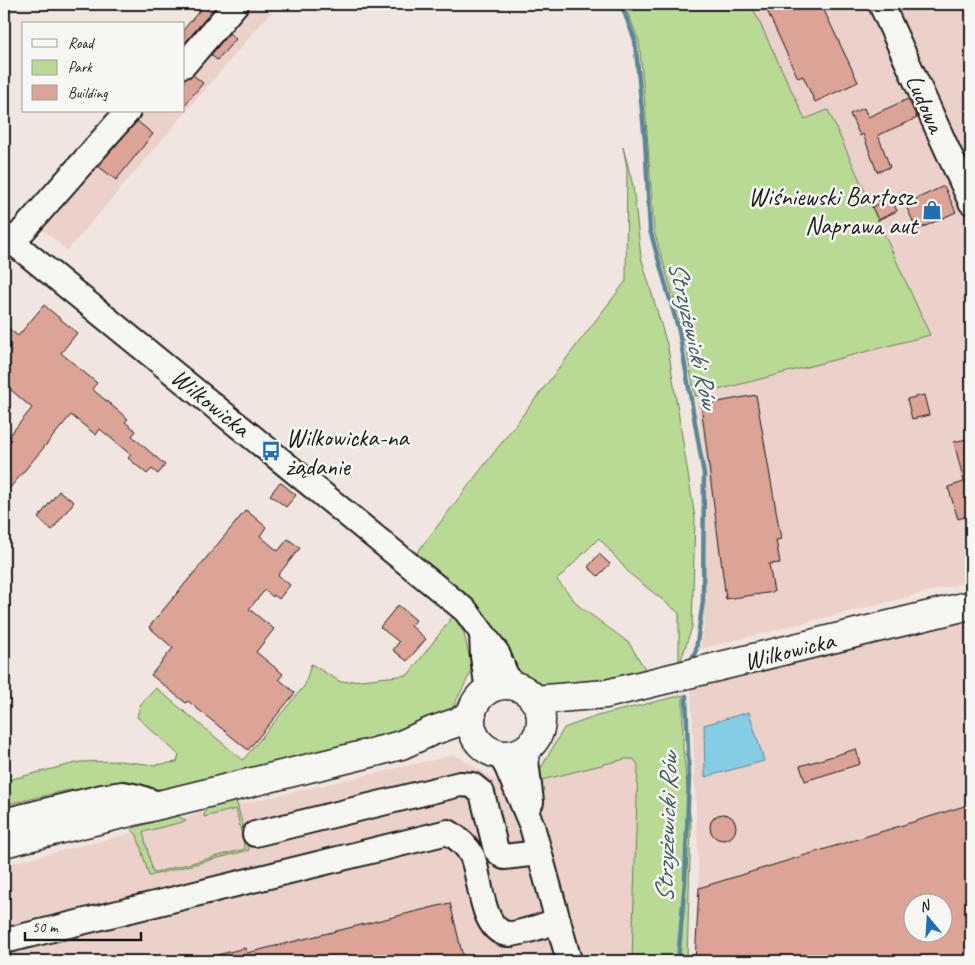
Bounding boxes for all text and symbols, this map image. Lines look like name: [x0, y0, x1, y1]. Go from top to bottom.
legend: [22, 22, 185, 112]
text: Road: [68, 34, 95, 53]
text: Park: [68, 58, 93, 77]
street label: Ludowa: [898, 69, 953, 140]
text: Building: [68, 84, 108, 103]
place label: Wiśniewski Bartosz. Naprawa aut: [748, 181, 920, 242]
shop icon: Wiśniewski Bartosz. Naprawa aut: [921, 199, 943, 221]
water label: Strzyżewicki Rów: [661, 258, 727, 415]
street label: Wilkowicka: [164, 361, 258, 446]
place label: Wilkowicka-na żądanie: [286, 422, 411, 483]
bus stop icon: Wilkowicka-na żądanie: [260, 440, 282, 462]
street label: Wilkowicka: [741, 624, 840, 678]
water label: Strzyżewicki Rów: [647, 748, 686, 903]
north arrow: [902, 892, 952, 942]
text: N: [917, 896, 933, 916]
scale bar: [25, 910, 141, 942]
text: 50 m: [32, 918, 59, 937]

